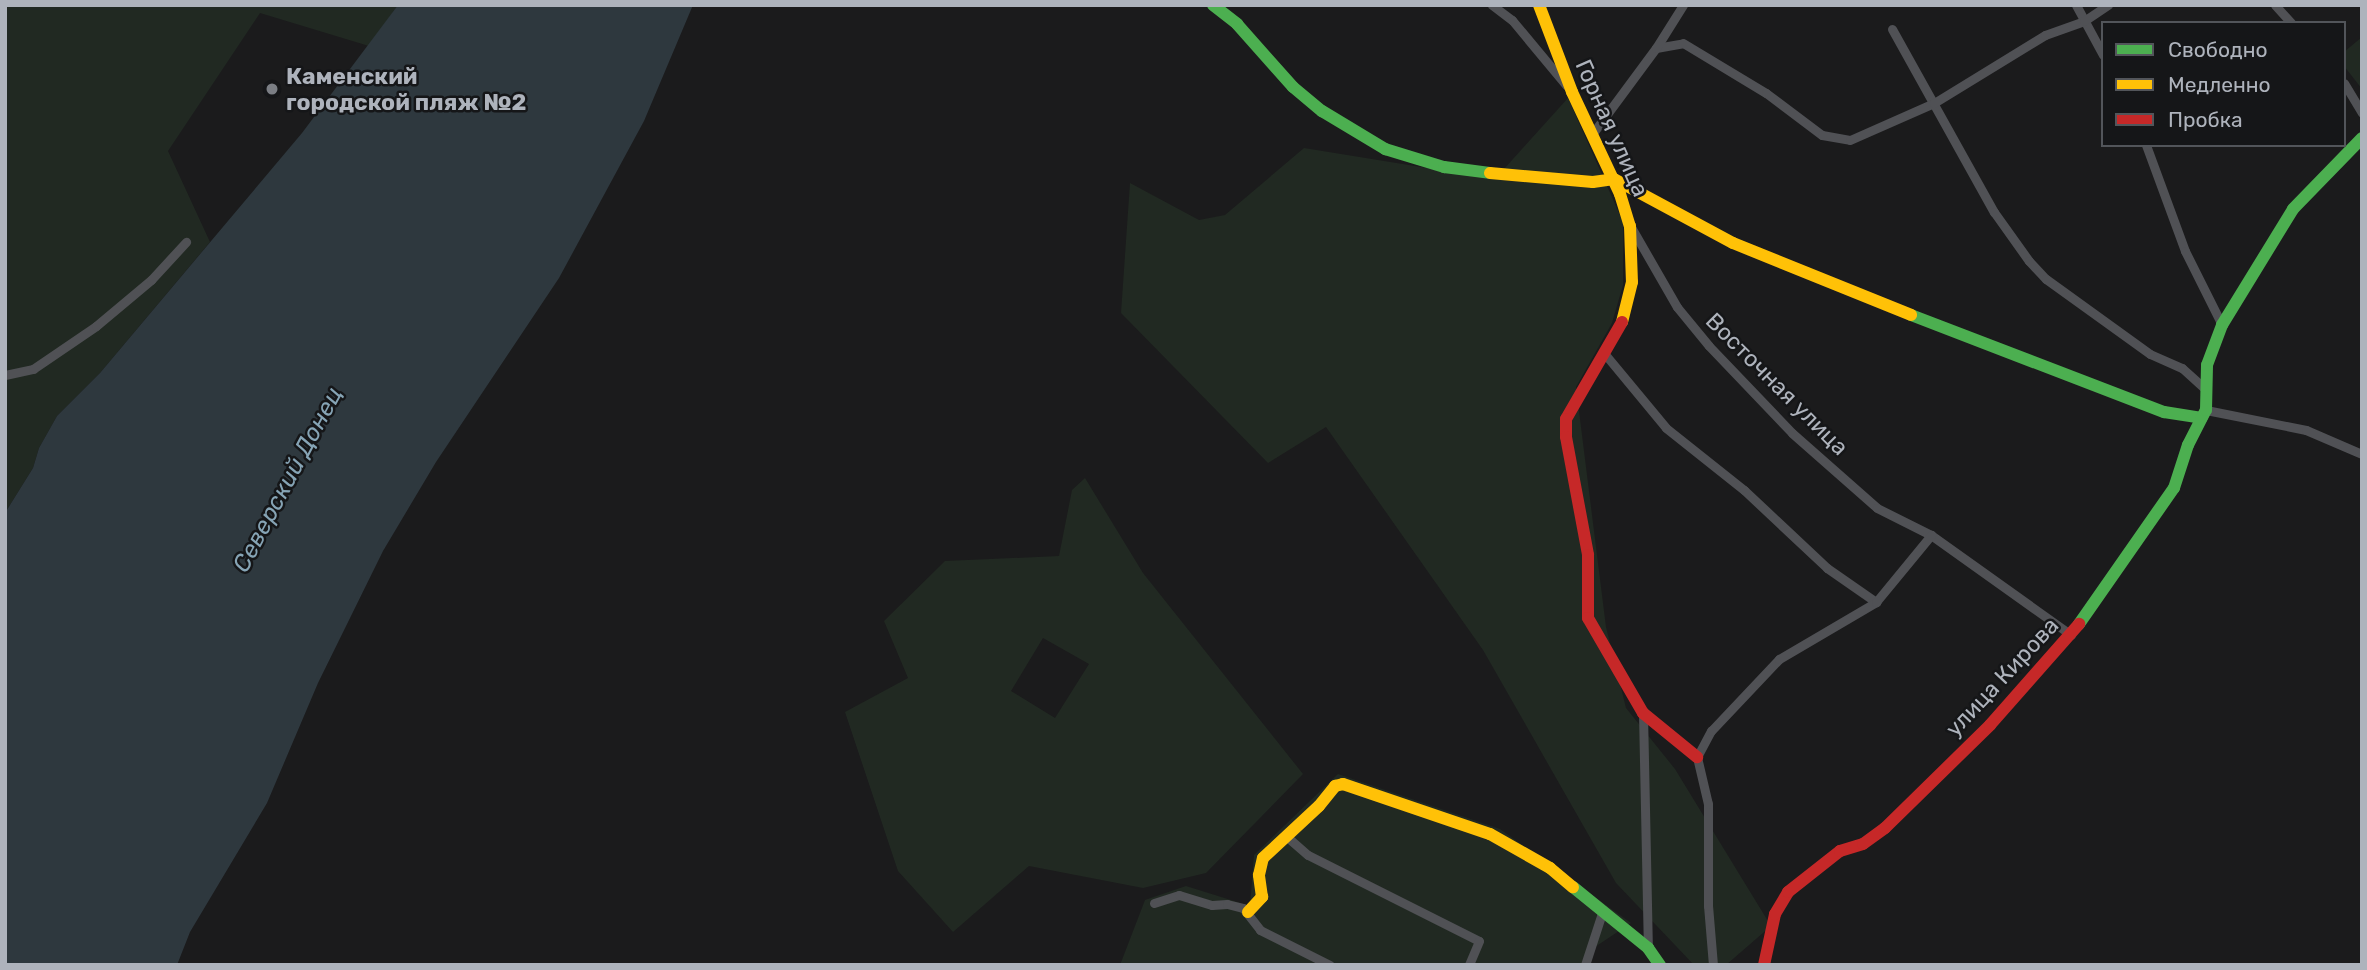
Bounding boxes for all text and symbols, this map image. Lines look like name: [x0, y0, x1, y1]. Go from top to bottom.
legend: [2101, 21, 2346, 147]
text: Свободно: [2168, 37, 2268, 62]
street label: Горная улица: [1569, 55, 1655, 201]
place label: Каменский городской пляж №2: [286, 62, 526, 116]
text: Медленно: [2168, 72, 2271, 97]
marker: Каменский городской пляж №2: [264, 81, 280, 97]
text: Пробка: [2168, 107, 2243, 132]
street label: Восточная улица: [1700, 307, 1854, 461]
water label: Северский Донец: [227, 383, 349, 577]
street label: улица Кирова: [1940, 612, 2064, 742]

